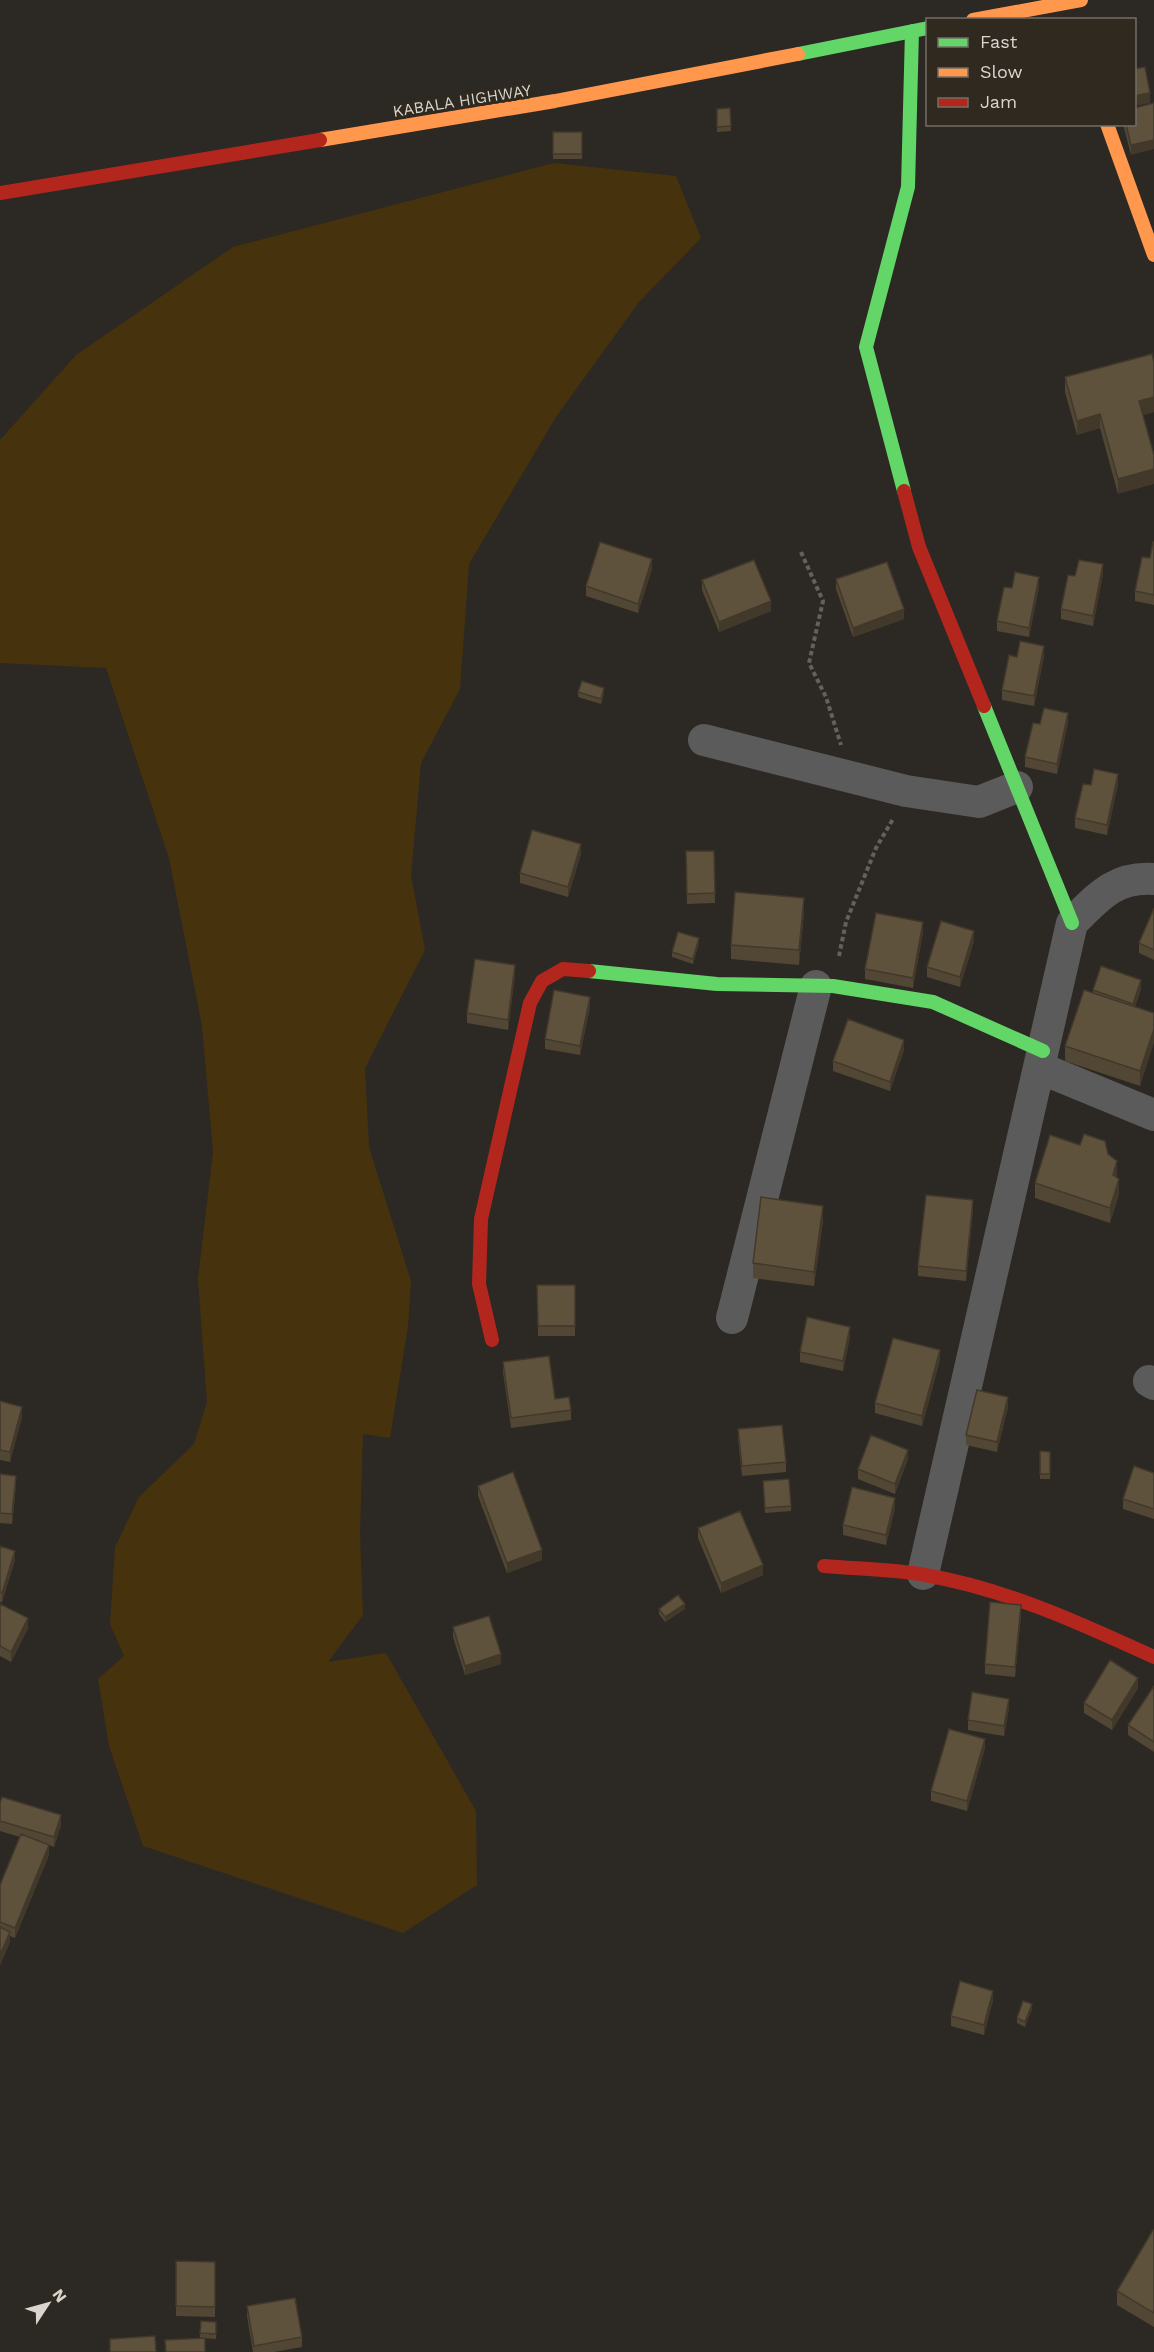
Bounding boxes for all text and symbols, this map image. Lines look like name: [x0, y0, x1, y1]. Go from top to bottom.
legend: [926, 18, 1136, 126]
text: Fast: [980, 31, 1018, 52]
text: Slow: [980, 61, 1023, 82]
street label: KABALA HIGHWAY: [391, 80, 533, 121]
text: Jam: [980, 91, 1017, 112]
north arrow: [18, 2274, 78, 2334]
text: N: [49, 2285, 71, 2306]

